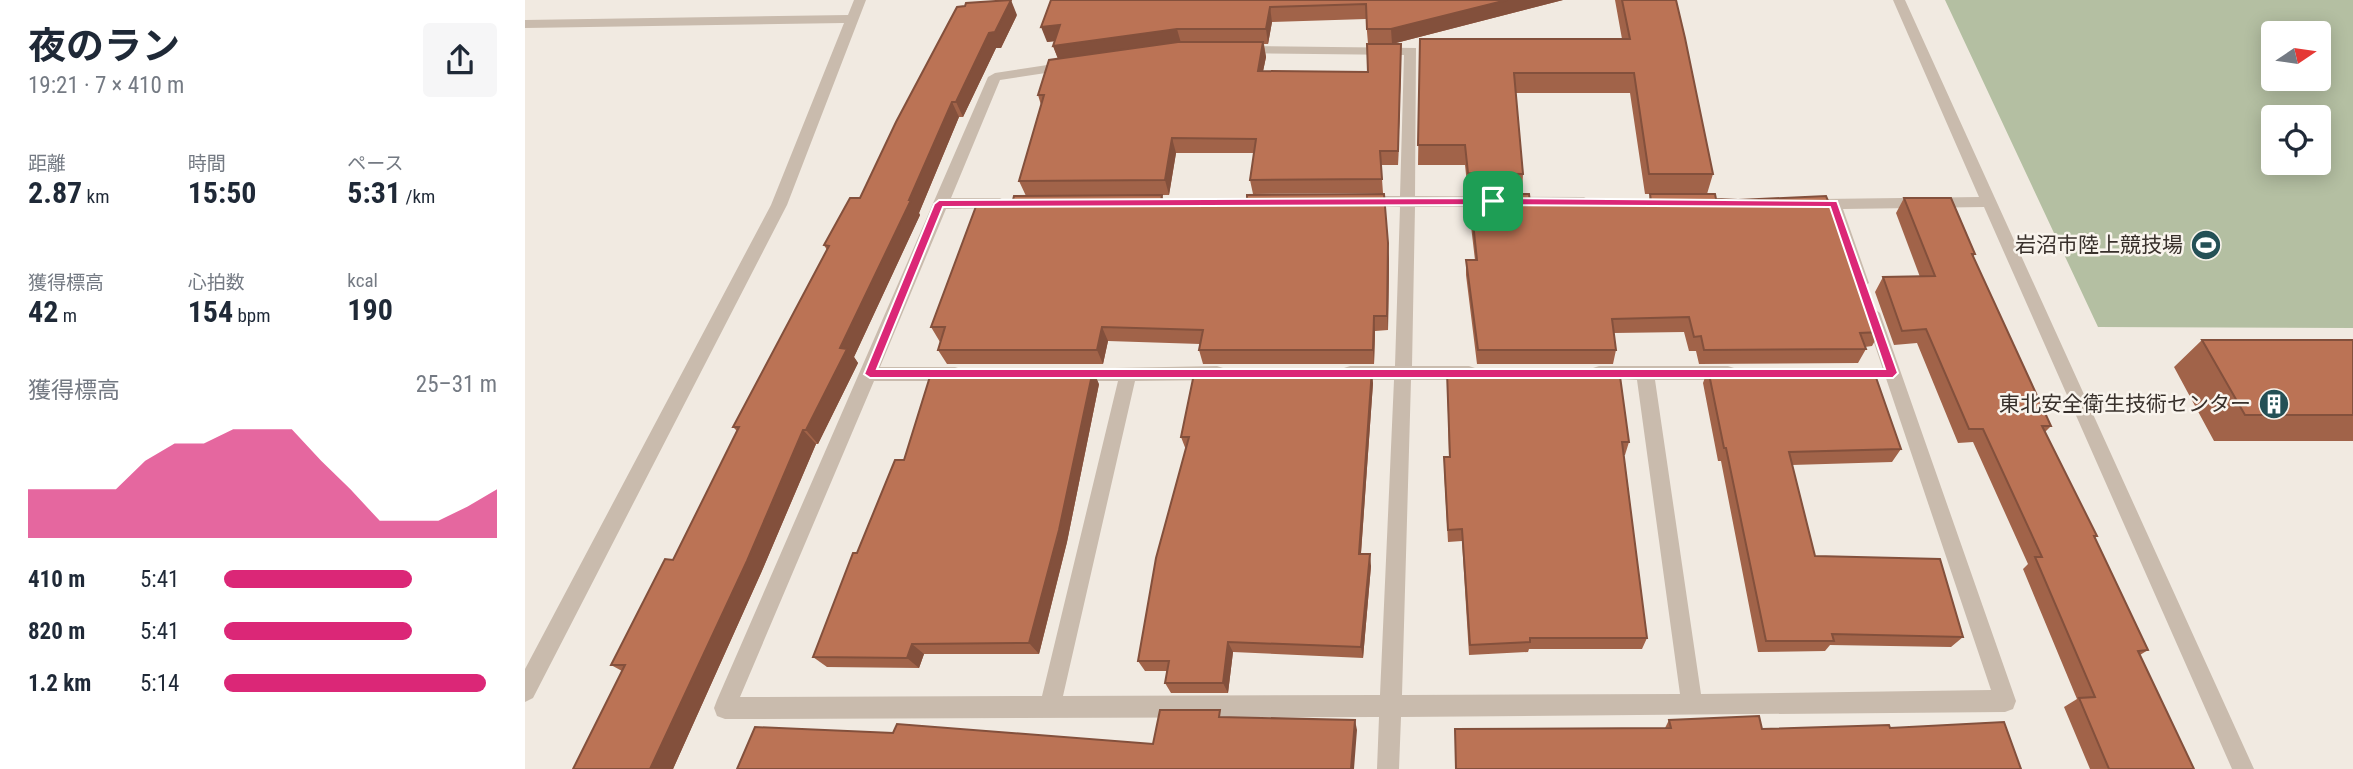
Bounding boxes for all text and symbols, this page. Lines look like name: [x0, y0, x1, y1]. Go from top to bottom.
north arrow: [2261, 21, 2331, 91]
map controls: [2261, 21, 2331, 175]
button: share: [423, 23, 497, 97]
text: 夜のラン: [28, 24, 180, 68]
text: 19:21 · 7 × 410 m: [28, 72, 184, 99]
button: locate: [2261, 105, 2331, 175]
text: 距離: [28, 152, 66, 175]
text: 時間: [188, 152, 226, 175]
text: ペース: [347, 152, 403, 175]
pin: [1463, 171, 1523, 231]
text: 2.87: [28, 175, 82, 210]
text: 15:50: [188, 175, 257, 210]
text: 5:31: [347, 175, 401, 210]
icon: arrive: [1474, 182, 1512, 220]
text: km: [82, 185, 109, 208]
text: /km: [401, 185, 435, 208]
sports icon: 岩沼市陸上競技場: [2189, 228, 2223, 262]
place label: 岩沼市陸上競技場: [2015, 233, 2183, 257]
text: kcal: [347, 269, 378, 292]
text: 獲得標高: [28, 271, 104, 294]
text: 心拍数: [188, 271, 245, 294]
text: 190: [347, 292, 393, 327]
text: 42: [28, 294, 58, 329]
text: 154: [188, 294, 233, 329]
text: m: [58, 304, 77, 327]
text: bpm: [233, 304, 271, 327]
text: 25–31 m: [416, 371, 497, 398]
text: 獲得標高: [28, 377, 120, 404]
building icon: 東北安全衛生技術センター: [2257, 387, 2291, 421]
place label: 東北安全衛生技術センター: [1999, 392, 2251, 416]
text: 410 m: [28, 566, 85, 593]
text: 5:41: [140, 566, 179, 593]
text: 820 m: [28, 618, 85, 645]
text: 5:41: [140, 618, 179, 645]
text: 1.2 km: [28, 670, 91, 697]
text: 5:14: [140, 670, 179, 697]

